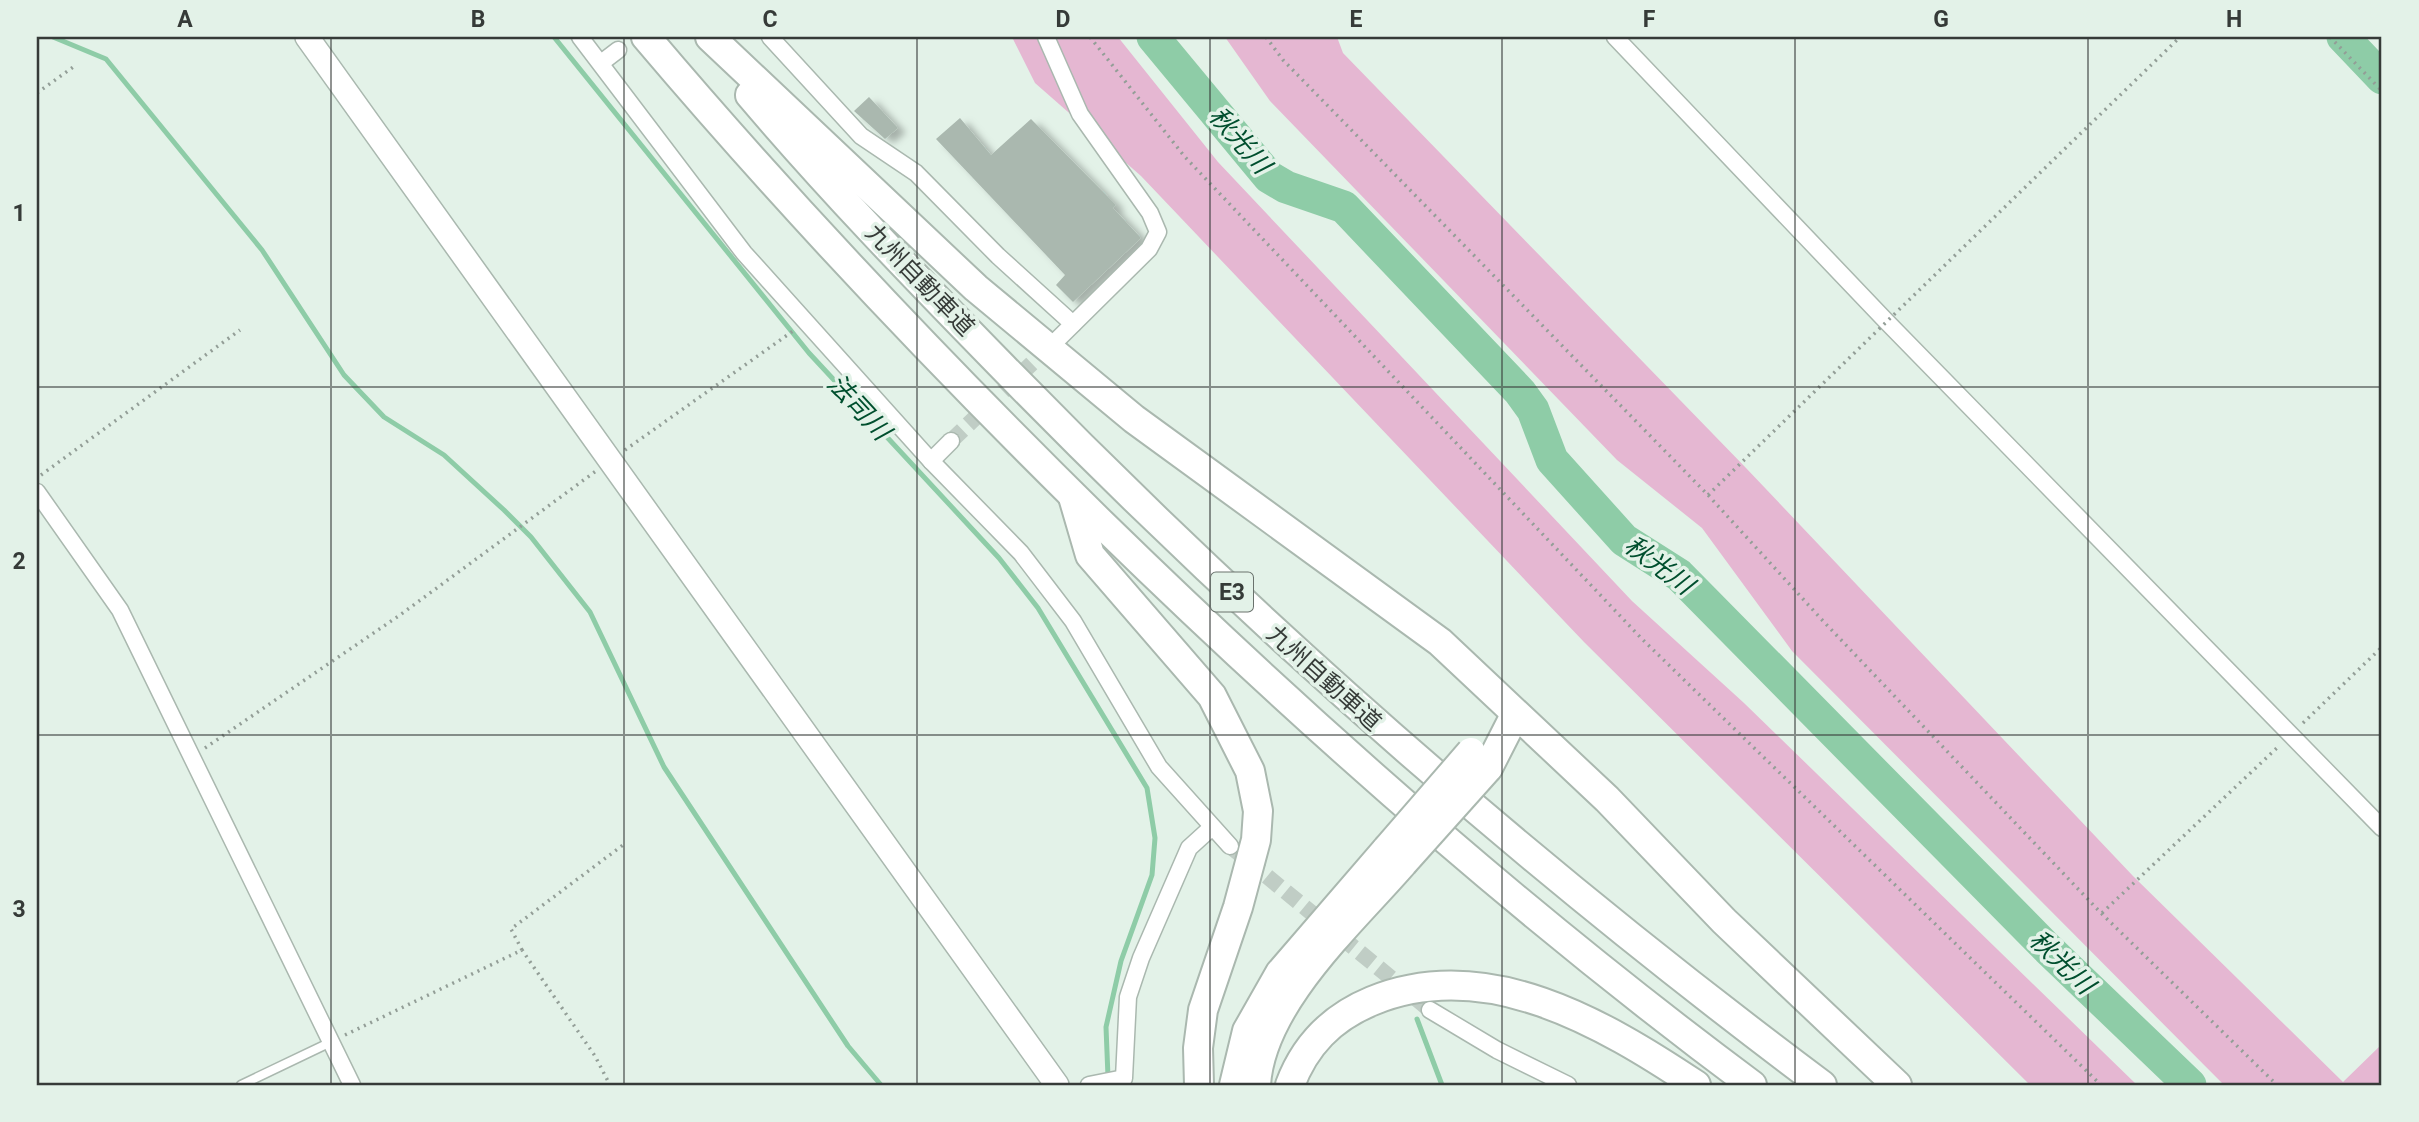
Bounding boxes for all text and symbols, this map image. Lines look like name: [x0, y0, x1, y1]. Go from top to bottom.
text: A: [177, 6, 193, 33]
text: B: [471, 6, 485, 33]
text: C: [762, 6, 778, 33]
text: D: [1056, 6, 1070, 33]
text: E: [1350, 6, 1363, 33]
text: F: [1643, 6, 1656, 33]
text: G: [1933, 6, 1949, 33]
text: H: [2226, 6, 2242, 33]
water label: 秋光川: [1203, 101, 1279, 182]
text: 1: [12, 200, 26, 227]
street label: 九州自動車道: [860, 218, 980, 342]
water label: 法司川: [821, 368, 899, 448]
water label: 秋光川: [1619, 530, 1702, 602]
text: 2: [12, 548, 26, 575]
road number: E3: [1211, 572, 1253, 612]
street label: 九州自動車道: [1261, 619, 1387, 737]
text: 3: [12, 896, 26, 923]
water label: 秋光川: [2024, 924, 2103, 1002]

